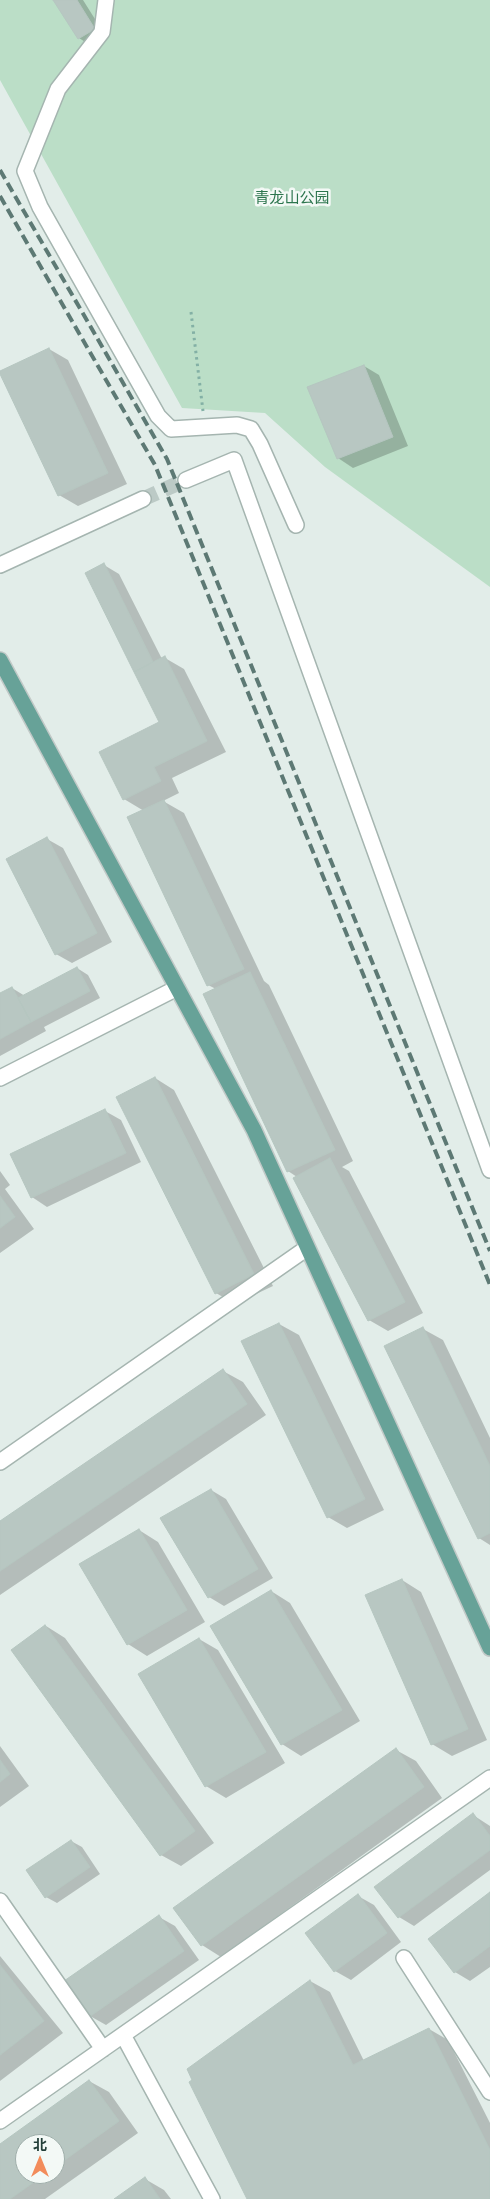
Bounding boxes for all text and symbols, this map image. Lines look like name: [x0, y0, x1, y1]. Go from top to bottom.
park label: 青龙山公园: [255, 189, 329, 207]
north arrow: [15, 2134, 65, 2184]
text: 北: [33, 2136, 47, 2153]

